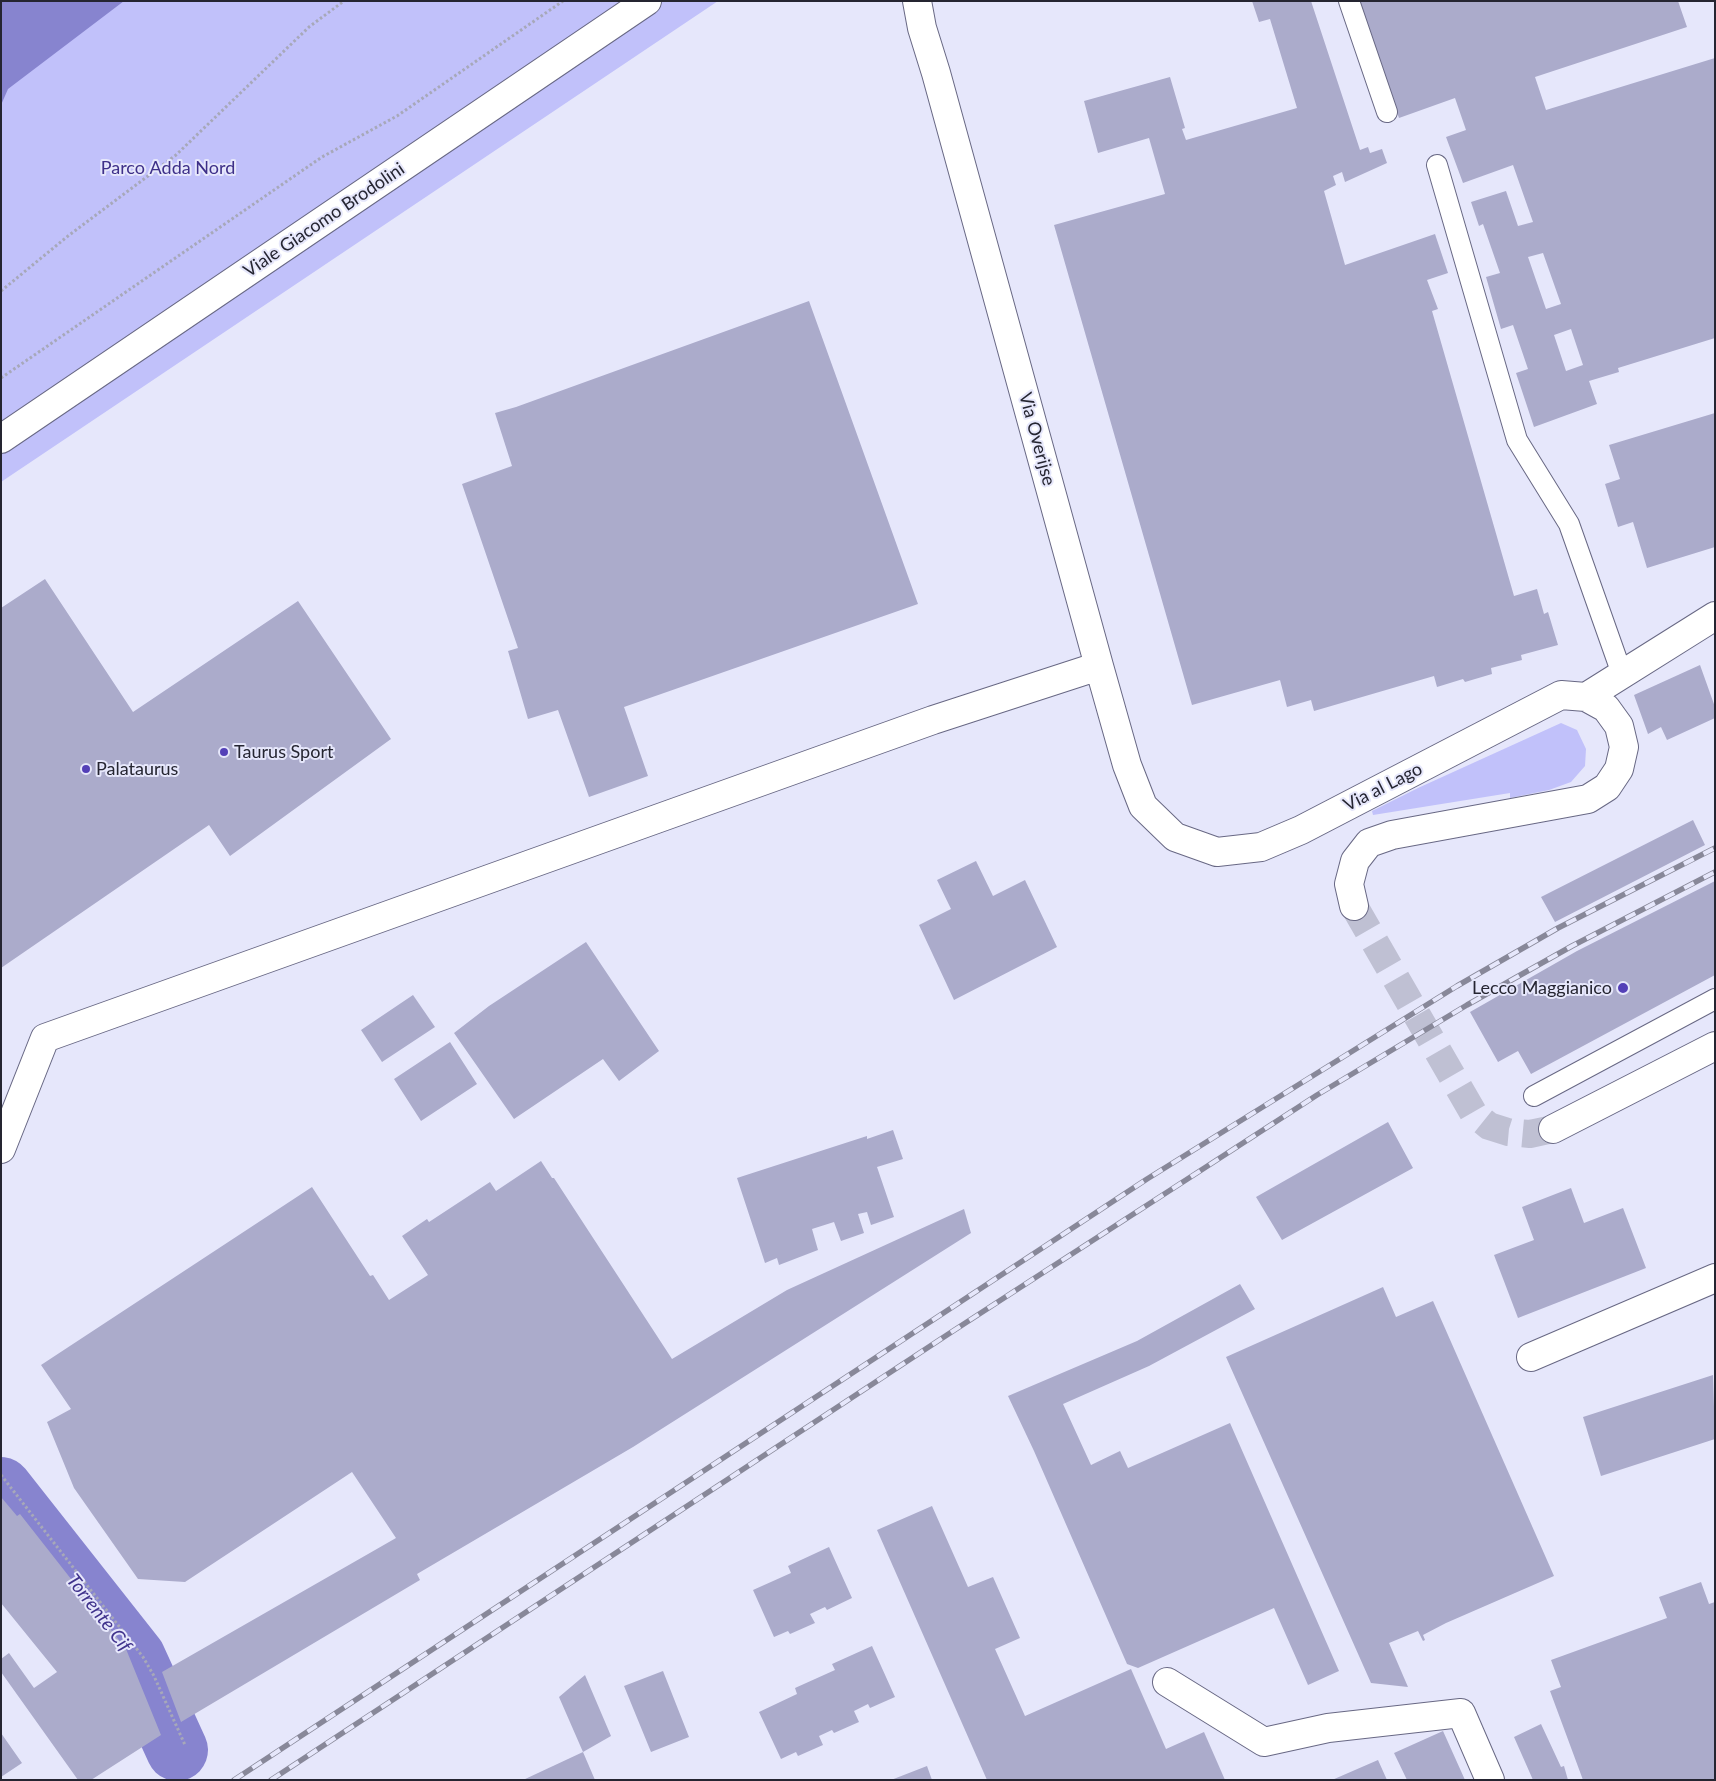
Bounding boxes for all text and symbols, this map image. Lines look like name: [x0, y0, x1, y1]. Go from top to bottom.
park label: Parco Adda Nord: [101, 157, 235, 179]
street label: Viale Giacomo Brodolini: [239, 158, 409, 282]
street label: Via Overijse: [1014, 390, 1060, 488]
place label: Taurus Sport: [234, 741, 333, 763]
marker: Taurus Sport: [218, 746, 230, 758]
place label: Palataurus: [96, 758, 178, 780]
street label: Via al Lago: [1340, 758, 1426, 816]
marker: Palataurus: [80, 763, 92, 775]
place label: Lecco Maggianico: [1472, 977, 1612, 999]
marker: Lecco Maggianico: [1616, 981, 1630, 995]
water label: Torrente Cif: [62, 1570, 136, 1656]

